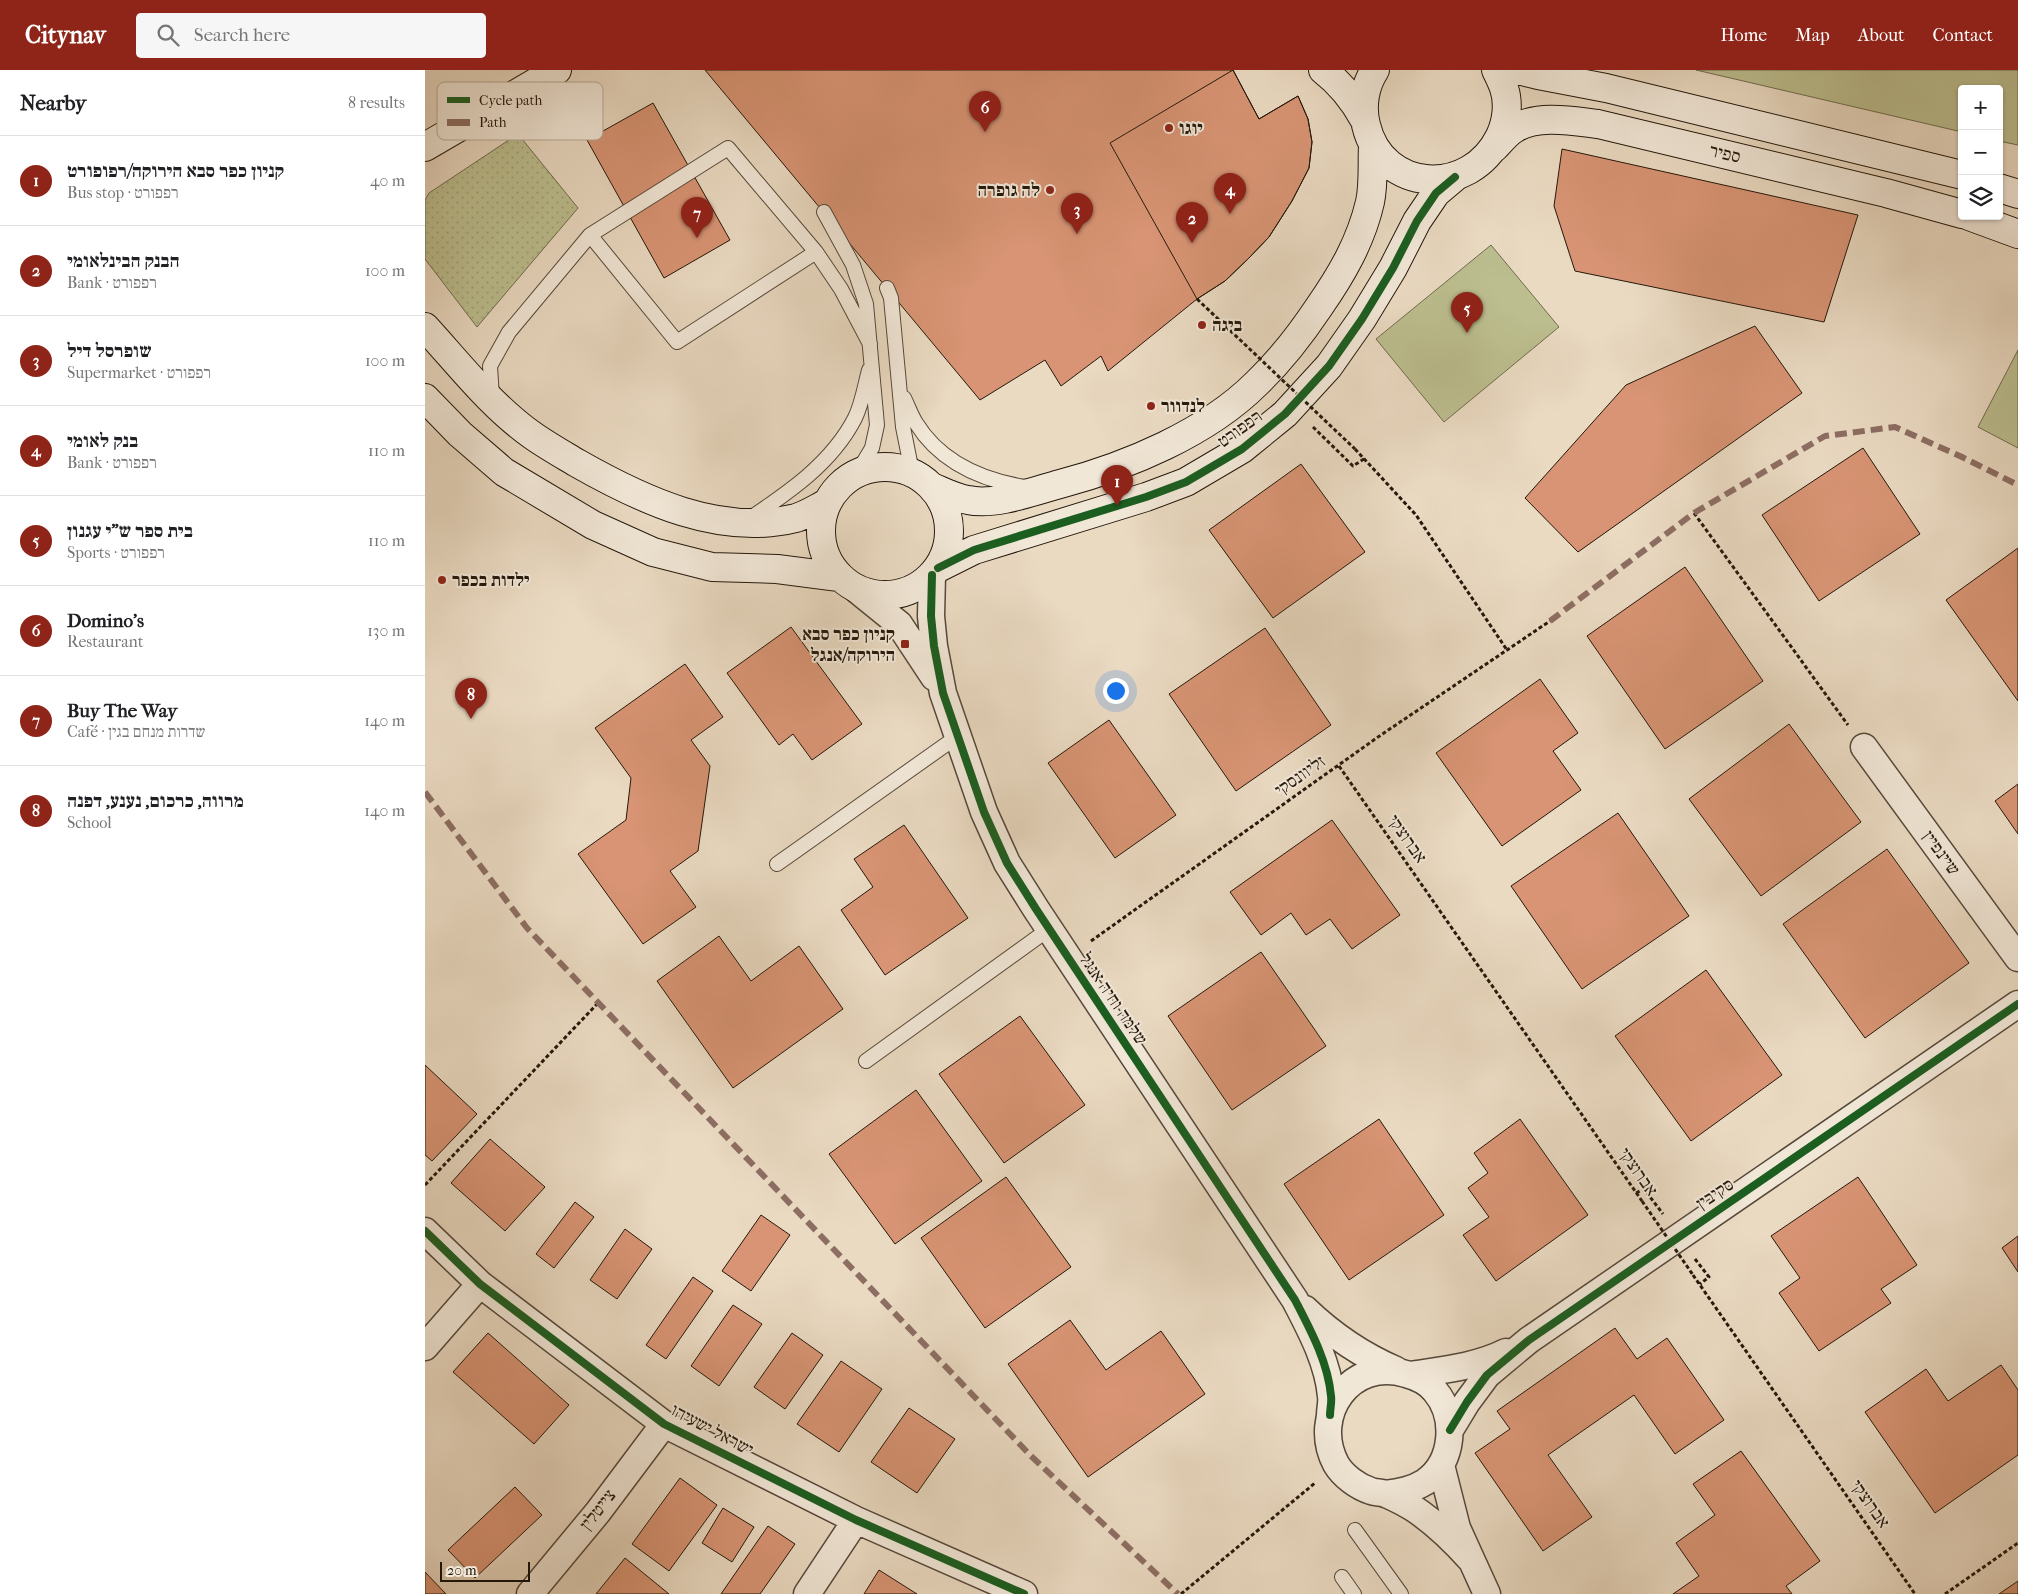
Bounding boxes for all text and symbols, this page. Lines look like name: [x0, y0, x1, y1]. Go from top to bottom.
search box: [136, 13, 486, 58]
text: Citynav: [25, 21, 106, 49]
icon: search: [154, 21, 182, 49]
text: Search here: [194, 24, 290, 46]
text: Home: [1720, 25, 1767, 46]
text: Map: [1795, 25, 1830, 46]
text: About: [1858, 25, 1904, 46]
text: Contact: [1932, 25, 1993, 46]
legend: [437, 82, 603, 140]
map controls: [1958, 85, 2003, 220]
button: +: [1958, 85, 2003, 130]
text: Nearby: [20, 91, 86, 115]
pin: 6: [969, 91, 1001, 132]
text: Cycle path: [479, 92, 543, 109]
text: 8 results: [348, 93, 405, 112]
text: Path: [479, 114, 507, 131]
place label: יוגו: [1179, 118, 1203, 139]
marker: יוגו: [1163, 122, 1175, 134]
button: −: [1958, 130, 2003, 175]
street label: ספיר: [1707, 140, 1743, 168]
text: קניון כפר סבא הירוקה/רפופורט: [67, 160, 284, 182]
text: 1: [33, 171, 39, 190]
text: 40 m: [370, 171, 405, 190]
pin: 4: [1214, 173, 1246, 214]
button: layers: [1958, 175, 2003, 220]
place label: לה גופרה: [978, 180, 1040, 201]
text: Bus stop · רפפורט: [67, 183, 179, 202]
marker: לה גופרה: [1044, 184, 1056, 196]
pin: 3: [1061, 193, 1093, 234]
pin: 7: [681, 197, 713, 238]
pin: 2: [1176, 202, 1208, 243]
text: הבנק הבינלאומי: [67, 250, 180, 272]
text: 2: [32, 261, 40, 280]
text: 100 m: [365, 261, 405, 280]
text: Bank · רפפורט: [67, 273, 157, 292]
pin: 5: [1451, 292, 1483, 333]
place label: ביגה: [1212, 315, 1243, 336]
marker: ביגה: [1196, 319, 1208, 331]
text: שופרסל דיל: [67, 340, 152, 362]
text: 3: [33, 351, 39, 370]
text: 100 m: [365, 351, 405, 370]
text: Supermarket · רפפורט: [67, 363, 211, 382]
place label: לנדוור: [1161, 396, 1205, 417]
marker: לנדוור: [1145, 400, 1157, 412]
street label: רפפורט: [1214, 406, 1266, 452]
text: בנק לאומי: [67, 430, 138, 452]
text: 4: [31, 441, 41, 460]
text: 110 m: [368, 441, 405, 460]
text: Bank · רפפורט: [67, 453, 157, 472]
pin: 1: [1101, 465, 1133, 506]
text: בית ספר ש"י עגנון: [67, 520, 193, 542]
text: 5: [33, 531, 39, 550]
text: 110 m: [368, 531, 405, 550]
text: Sports · רפפורט: [67, 543, 165, 562]
place label: ילדות בכפר: [452, 570, 530, 591]
marker: ילדות בכפר: [436, 574, 448, 586]
text: Domino's: [67, 610, 144, 632]
text: 6: [32, 621, 40, 640]
text: 130 m: [367, 621, 405, 640]
place label: קניון כפר סבא הירוקה/אנגל: [802, 624, 895, 666]
text: Restaurant: [67, 632, 143, 651]
marker: קניון כפר סבא הירוקה/אנגל: [899, 638, 911, 650]
pin: 8: [455, 678, 487, 719]
your location: [1103, 678, 1129, 704]
text: Buy The Way: [67, 700, 177, 722]
text: 7: [32, 711, 40, 730]
text: 140 m: [364, 711, 405, 730]
text: Café · שדרות מנחם בגין: [67, 722, 205, 741]
street label: זליוונסקי: [1271, 751, 1329, 801]
text: מרווה, כרכום, נענע, דפנה: [67, 790, 244, 812]
text: 8: [32, 801, 40, 820]
text: 140 m: [364, 801, 405, 820]
street label: אברוצקי: [1383, 811, 1431, 867]
text: School: [67, 813, 112, 832]
street label: שיינפיין: [1918, 827, 1964, 879]
street label: שלמה וחיה אנגל: [1075, 949, 1151, 1049]
street label: אברוצקי: [1614, 1144, 1662, 1200]
street label: סקיבין: [1692, 1174, 1738, 1214]
street label: ישראל ישעיהו: [667, 1399, 757, 1461]
street label: אברוצקי: [1846, 1476, 1894, 1532]
street label: צייטלין: [576, 1485, 620, 1535]
scale bar: [440, 1559, 530, 1582]
text: 20 m: [447, 1562, 477, 1579]

